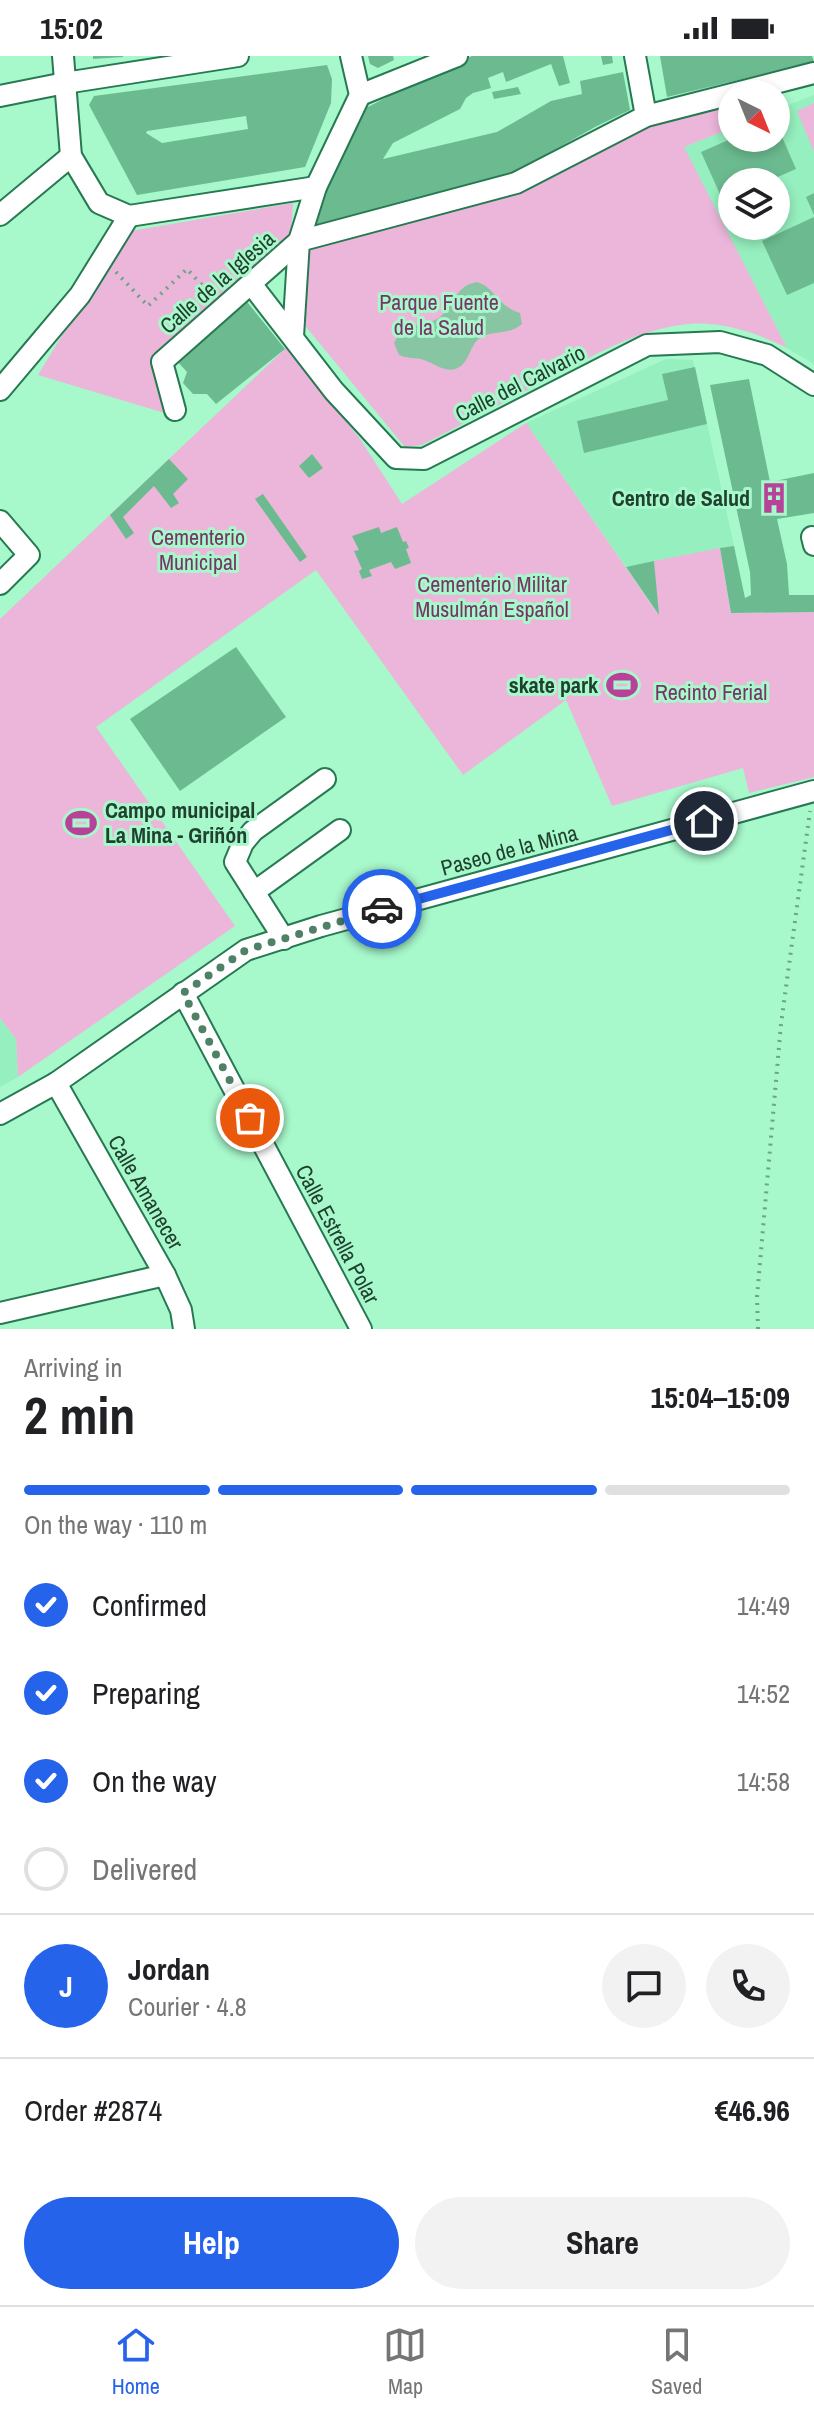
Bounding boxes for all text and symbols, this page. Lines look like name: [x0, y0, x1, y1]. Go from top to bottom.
text: 15:02: [40, 8, 103, 48]
north arrow: [718, 80, 790, 152]
map controls: [718, 80, 790, 240]
button: layers: [718, 168, 790, 240]
street label: Calle de la Iglesia: [153, 224, 281, 340]
park label: Parque Fuente de la Salud: [379, 287, 499, 342]
street label: Calle del Calvario: [450, 337, 590, 429]
building icon: Centro de Salud: [757, 481, 791, 515]
place label: Centro de Salud: [612, 483, 750, 513]
park label: Cementerio Municipal: [151, 522, 245, 577]
park label: Cementerio Militar Musulmán Español: [415, 569, 569, 624]
sports icon: skate park: [605, 668, 639, 702]
place label: skate park: [509, 670, 599, 700]
park label: Recinto Ferial: [655, 677, 767, 707]
pin: [670, 787, 738, 855]
place label: Campo municipal La Mina - Griñón: [105, 795, 255, 850]
icon: home: [682, 799, 726, 843]
sports icon: Campo municipal La Mina - Griñón: [64, 806, 98, 840]
street label: Paseo de la Mina: [437, 817, 581, 883]
courier: [342, 869, 422, 949]
icon: car: [360, 887, 404, 931]
pin: [216, 1084, 284, 1152]
icon: bag: [228, 1096, 272, 1140]
street label: Calle Amanecer: [101, 1129, 191, 1255]
street label: Calle Estrella Polar: [289, 1159, 387, 1309]
text: Arriving in: [24, 1350, 122, 1385]
text: 15:04–15:09: [651, 1377, 790, 1417]
text: 2 min: [24, 1380, 135, 1450]
text: On the way · 110 m: [24, 1507, 207, 1542]
icon: check: [24, 1583, 68, 1627]
text: Confirmed: [92, 1585, 207, 1625]
text: 14:49: [737, 1588, 790, 1623]
icon: check: [24, 1671, 68, 1715]
text: Preparing: [92, 1673, 200, 1713]
text: 14:52: [737, 1676, 790, 1711]
icon: check: [24, 1759, 68, 1803]
text: On the way: [92, 1761, 216, 1801]
text: 14:58: [737, 1764, 790, 1799]
text: Delivered: [92, 1849, 197, 1889]
button: chat: [602, 1944, 686, 2028]
button: phone: [706, 1944, 790, 2028]
text: Jordan: [128, 1949, 210, 1989]
text: J: [59, 1966, 73, 2006]
text: Courier · 4.8: [128, 1989, 247, 2024]
text: Order #2874: [24, 2090, 162, 2130]
text: €46.96: [715, 2090, 790, 2130]
button: Help: [24, 2197, 399, 2289]
button: Share: [415, 2197, 790, 2289]
tab: Home: [112, 2323, 160, 2401]
tab: Map: [383, 2323, 427, 2401]
tab: Saved: [651, 2323, 702, 2401]

